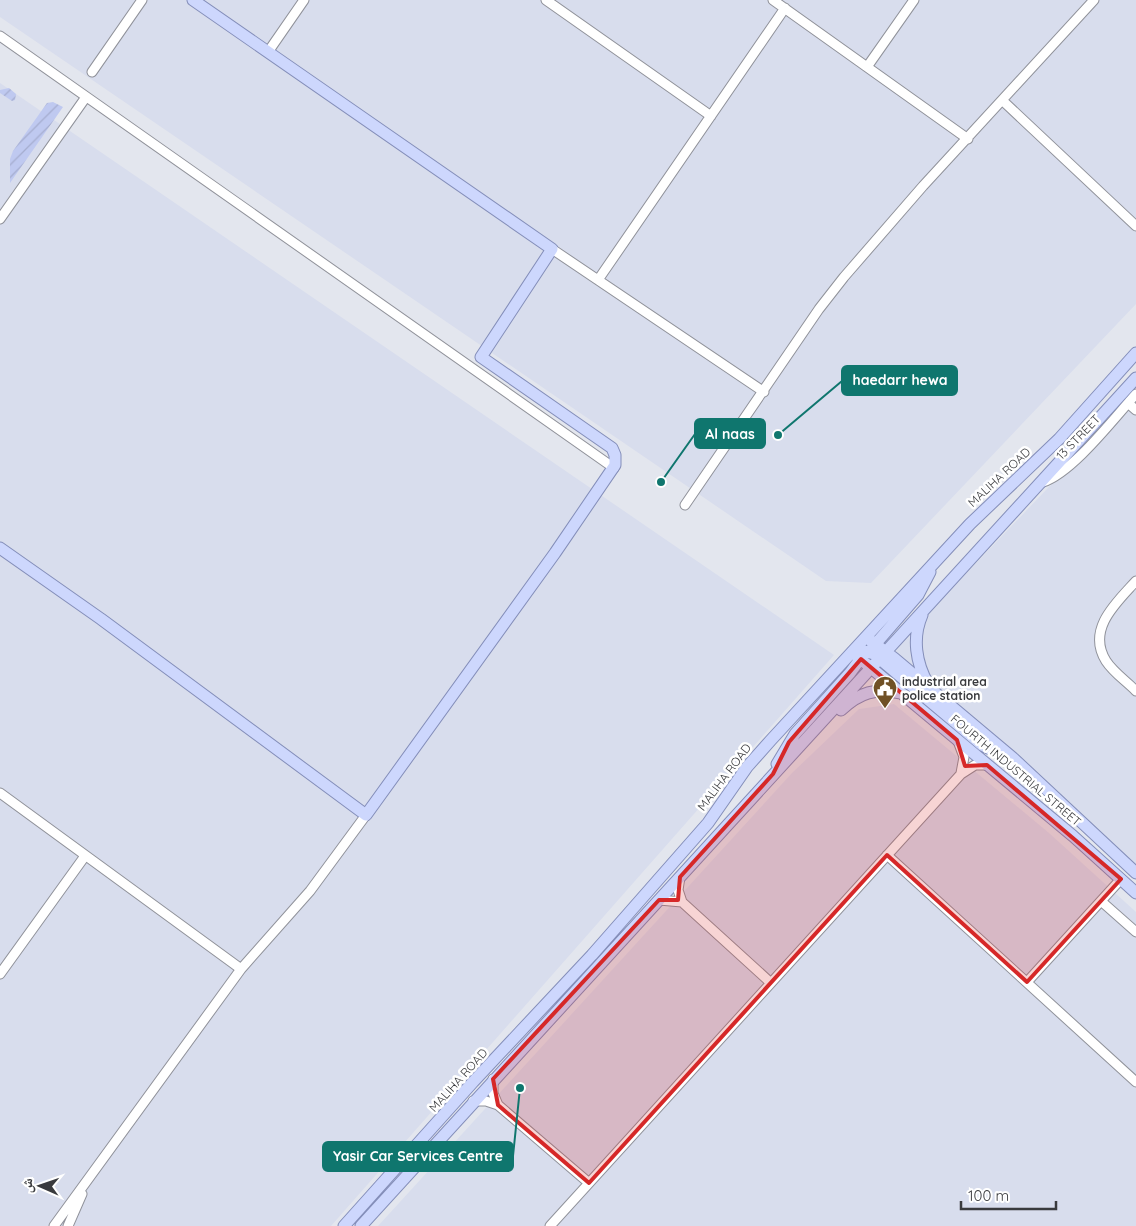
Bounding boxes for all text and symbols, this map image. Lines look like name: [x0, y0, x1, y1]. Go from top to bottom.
callout: haedarr hewa: [842, 366, 957, 395]
text: haedarr hewa: [853, 371, 947, 389]
street label: 13 STREET: [1053, 411, 1103, 463]
callout: Al naas: [695, 419, 765, 448]
text: Al naas: [705, 425, 755, 443]
street label: MALIHA ROAD: [965, 444, 1034, 510]
place label: industrial area police station: [902, 674, 987, 703]
public building icon: industrial area police station: [872, 675, 898, 709]
street label: FOURTH INDUSTRIAL STREET: [948, 711, 1084, 829]
street label: MALIHA ROAD: [694, 740, 754, 814]
street label: MALIHA ROAD: [426, 1045, 491, 1115]
callout: Yasir Car Services Centre: [323, 1142, 513, 1171]
text: Yasir Car Services Centre: [333, 1147, 503, 1165]
north arrow: [15, 1161, 65, 1211]
text: ش: [18, 1178, 36, 1193]
scale bar: [961, 1178, 1056, 1210]
text: 100 m: [968, 1186, 1009, 1205]

